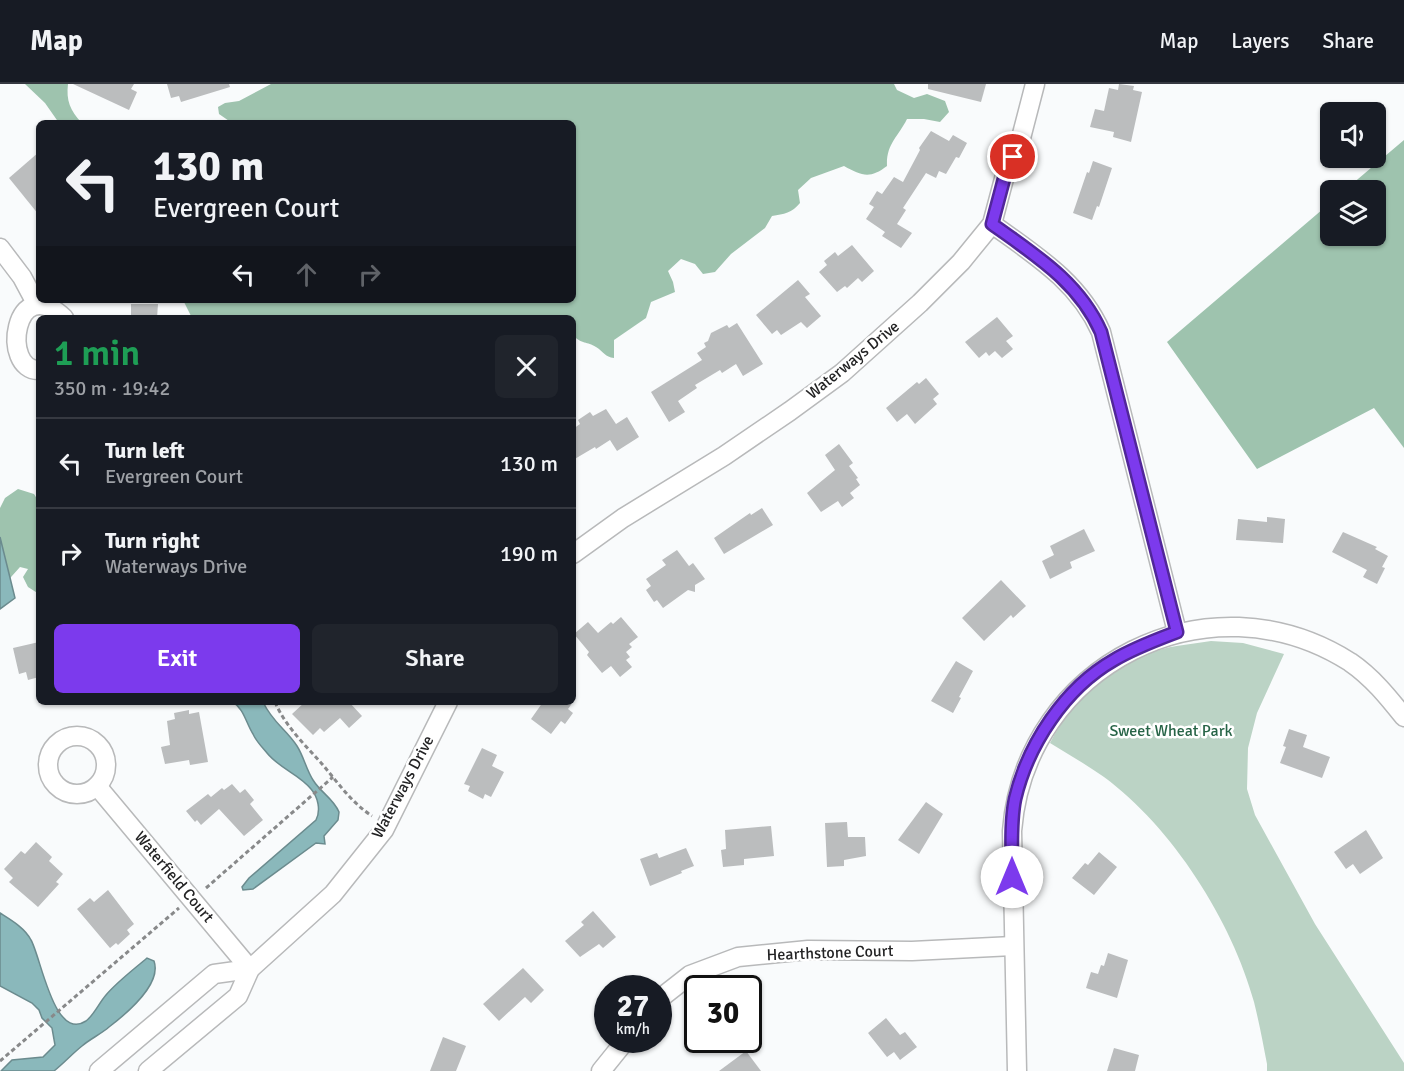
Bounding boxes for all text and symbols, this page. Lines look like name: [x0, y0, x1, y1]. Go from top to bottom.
text: Map: [30, 24, 83, 58]
text: Map: [1160, 28, 1198, 54]
text: Layers: [1231, 28, 1289, 54]
text: Share: [1322, 28, 1374, 54]
map controls: [1320, 102, 1386, 246]
button: sound: [1320, 102, 1386, 168]
pin: [987, 131, 1038, 182]
icon: arrive: [996, 140, 1029, 173]
text: 130 m: [153, 141, 264, 192]
icon: left: [54, 144, 132, 222]
button: layers: [1320, 180, 1386, 246]
text: Evergreen Court: [153, 192, 339, 225]
icon: left: [227, 258, 260, 291]
icon: ahead: [290, 258, 323, 291]
icon: right: [353, 258, 386, 291]
street label: Waterways Drive: [803, 316, 903, 404]
text: 1 min: [54, 331, 140, 376]
button: close: [495, 335, 558, 398]
text: 350 m · 19:42: [54, 376, 170, 401]
text: Turn left: [105, 437, 185, 464]
icon: left: [54, 447, 87, 480]
text: 130 m: [500, 450, 558, 477]
text: Evergreen Court: [105, 464, 243, 489]
text: Turn right: [105, 527, 200, 554]
icon: right: [54, 537, 87, 570]
text: 190 m: [500, 540, 558, 567]
text: Waterways Drive: [105, 554, 247, 579]
button: Exit: [54, 624, 300, 693]
button: Share: [312, 624, 558, 693]
park label: Sweet Wheat Park: [1109, 721, 1233, 741]
street label: Waterways Drive: [367, 732, 439, 842]
street label: Waterfield Court: [130, 827, 218, 927]
position arrow: [980, 845, 1044, 909]
street label: Hearthstone Court: [766, 941, 894, 965]
speed limit sign: 30: [684, 975, 762, 1053]
text: 27: [617, 988, 649, 1025]
text: km/h: [616, 1020, 650, 1038]

